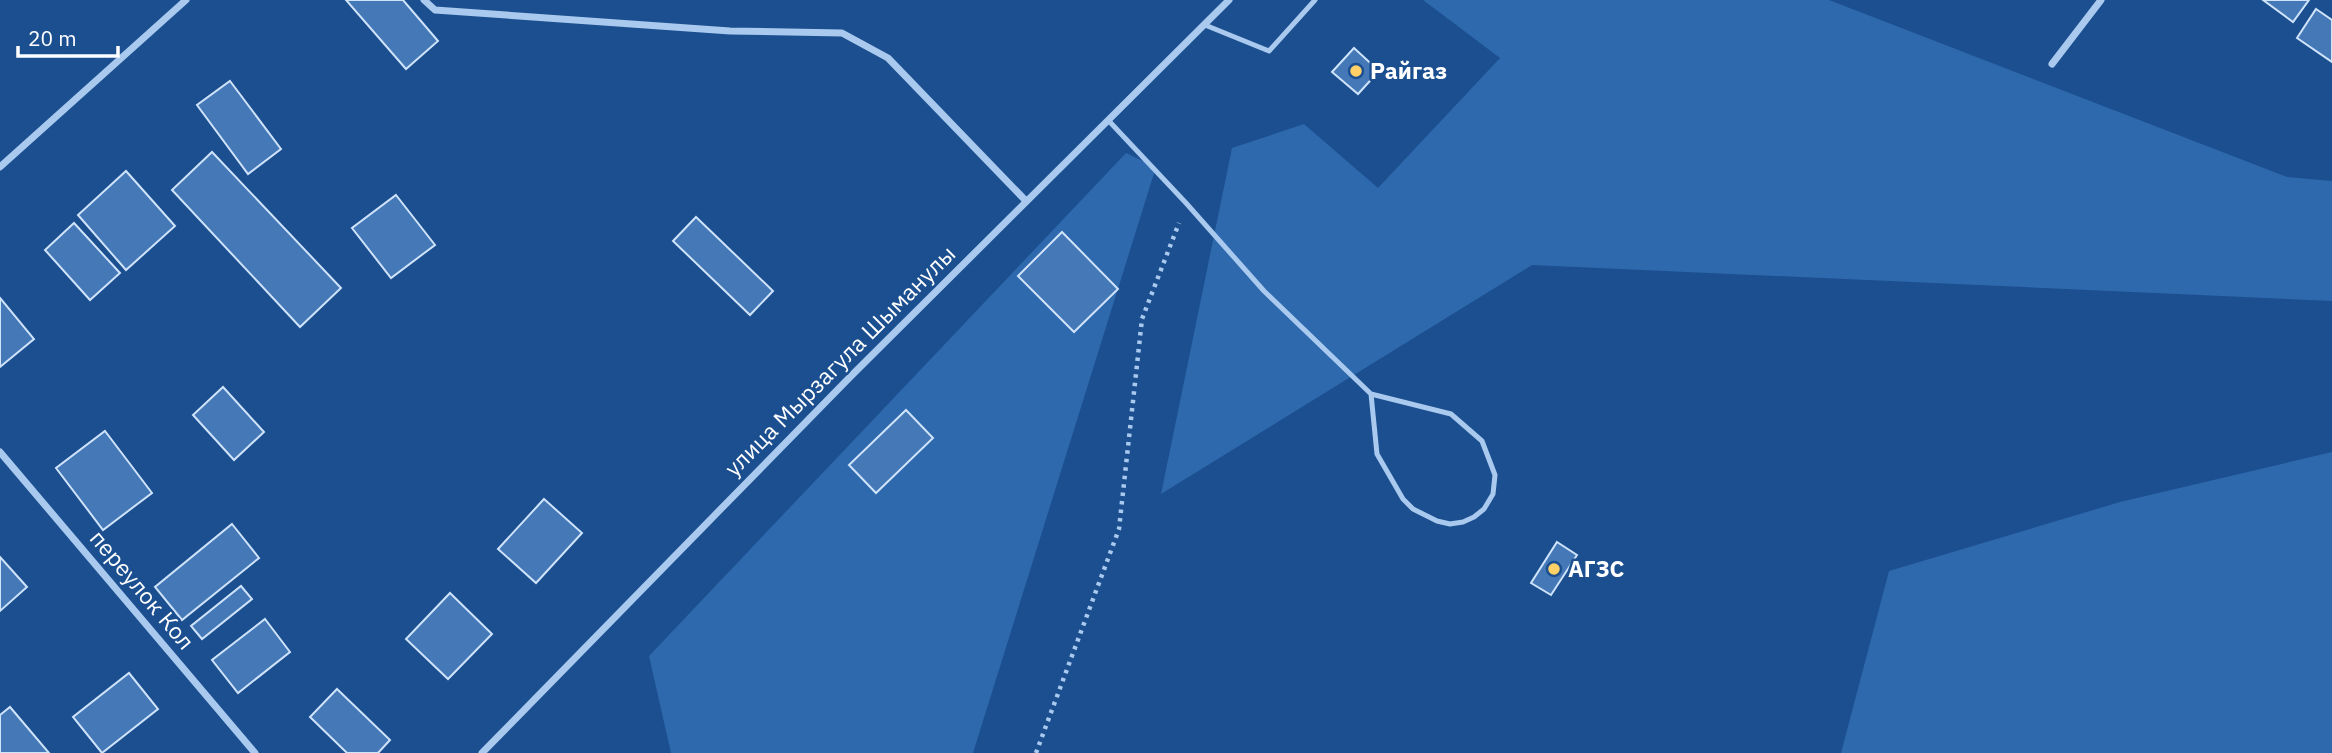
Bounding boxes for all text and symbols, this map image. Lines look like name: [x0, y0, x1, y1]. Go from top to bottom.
scale bar: [18, 14, 117, 58]
text: 20 m: [28, 24, 77, 52]
place label: Райгаз: [1370, 55, 1447, 85]
marker: Райгаз: [1348, 63, 1364, 79]
street label: улица Мырзагула Шыманулы: [717, 238, 961, 482]
street label: переулок Кол: [84, 523, 202, 655]
place label: АГЗС: [1568, 553, 1624, 583]
marker: АГЗС: [1546, 561, 1562, 577]

